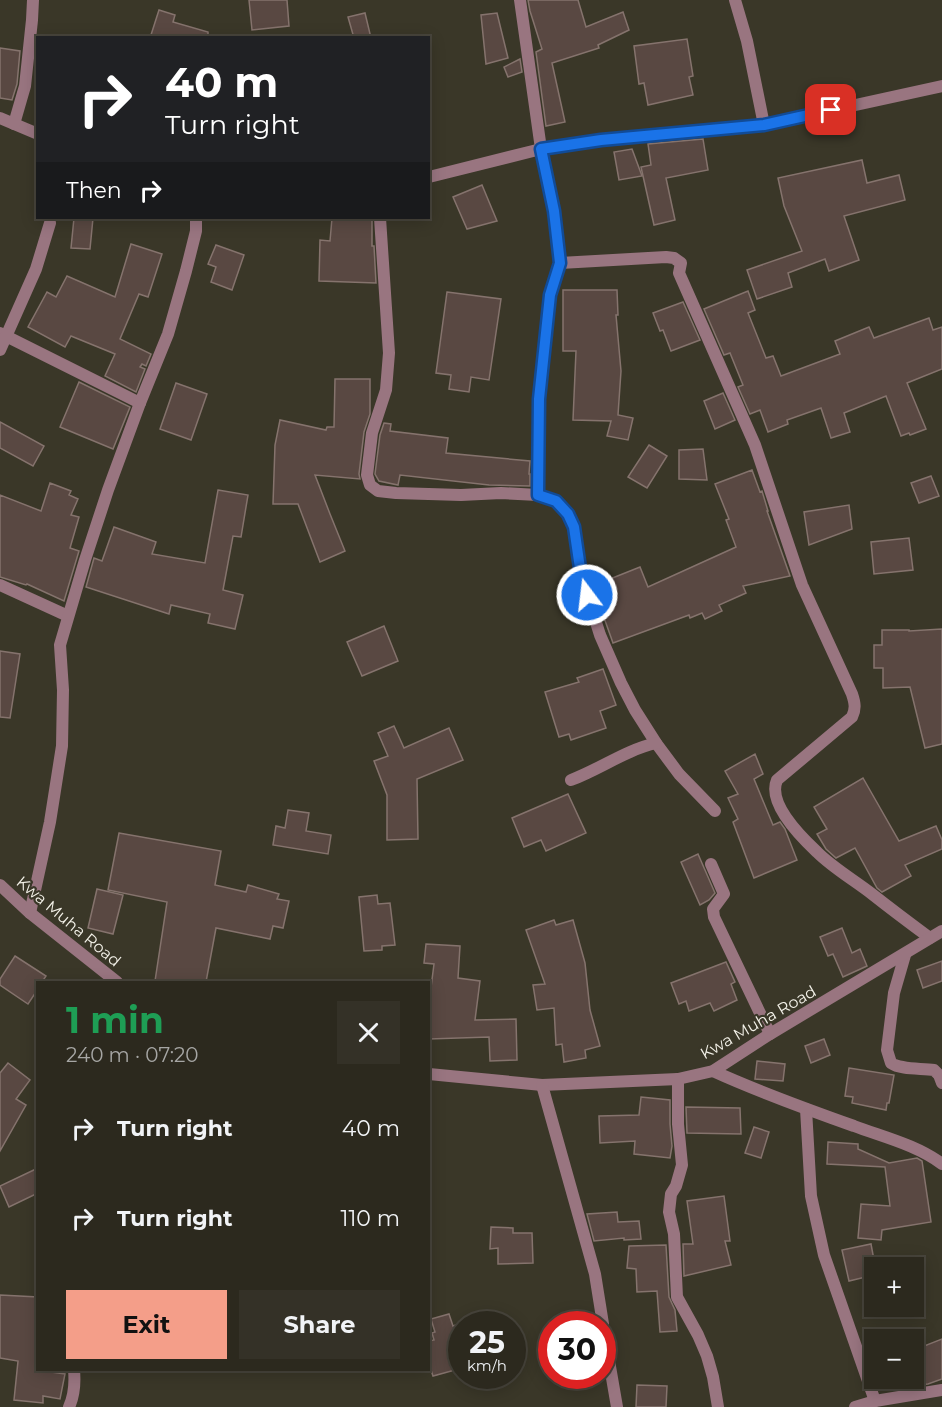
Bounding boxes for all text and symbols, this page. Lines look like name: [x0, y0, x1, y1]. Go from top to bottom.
text: 40 m: [165, 56, 278, 108]
icon: right: [66, 60, 144, 138]
pin: [805, 84, 856, 135]
icon: arrive: [814, 93, 847, 126]
text: Turn right: [165, 108, 300, 141]
icon: right: [134, 174, 167, 207]
text: Then: [66, 177, 122, 204]
position arrow: [555, 563, 619, 627]
street label: Kwa Muha Road: [13, 872, 125, 971]
street label: Kwa Muha Road: [697, 982, 820, 1063]
text: 1 min: [66, 998, 164, 1042]
button: close: [337, 1001, 400, 1064]
text: 240 m · 07:20: [66, 1043, 199, 1067]
icon: right: [66, 1112, 99, 1145]
text: Turn right: [117, 1115, 232, 1142]
text: 40 m: [342, 1115, 400, 1142]
icon: right: [66, 1202, 99, 1235]
text: Turn right: [117, 1205, 232, 1232]
text: 110 m: [340, 1205, 400, 1232]
map controls: [864, 1257, 924, 1389]
button: +: [864, 1257, 924, 1317]
button: Exit: [66, 1290, 227, 1359]
button: Share: [239, 1290, 400, 1359]
speed limit sign: 30: [538, 1311, 616, 1389]
text: 25: [469, 1324, 505, 1361]
button: −: [864, 1329, 924, 1389]
text: km/h: [467, 1356, 507, 1375]

